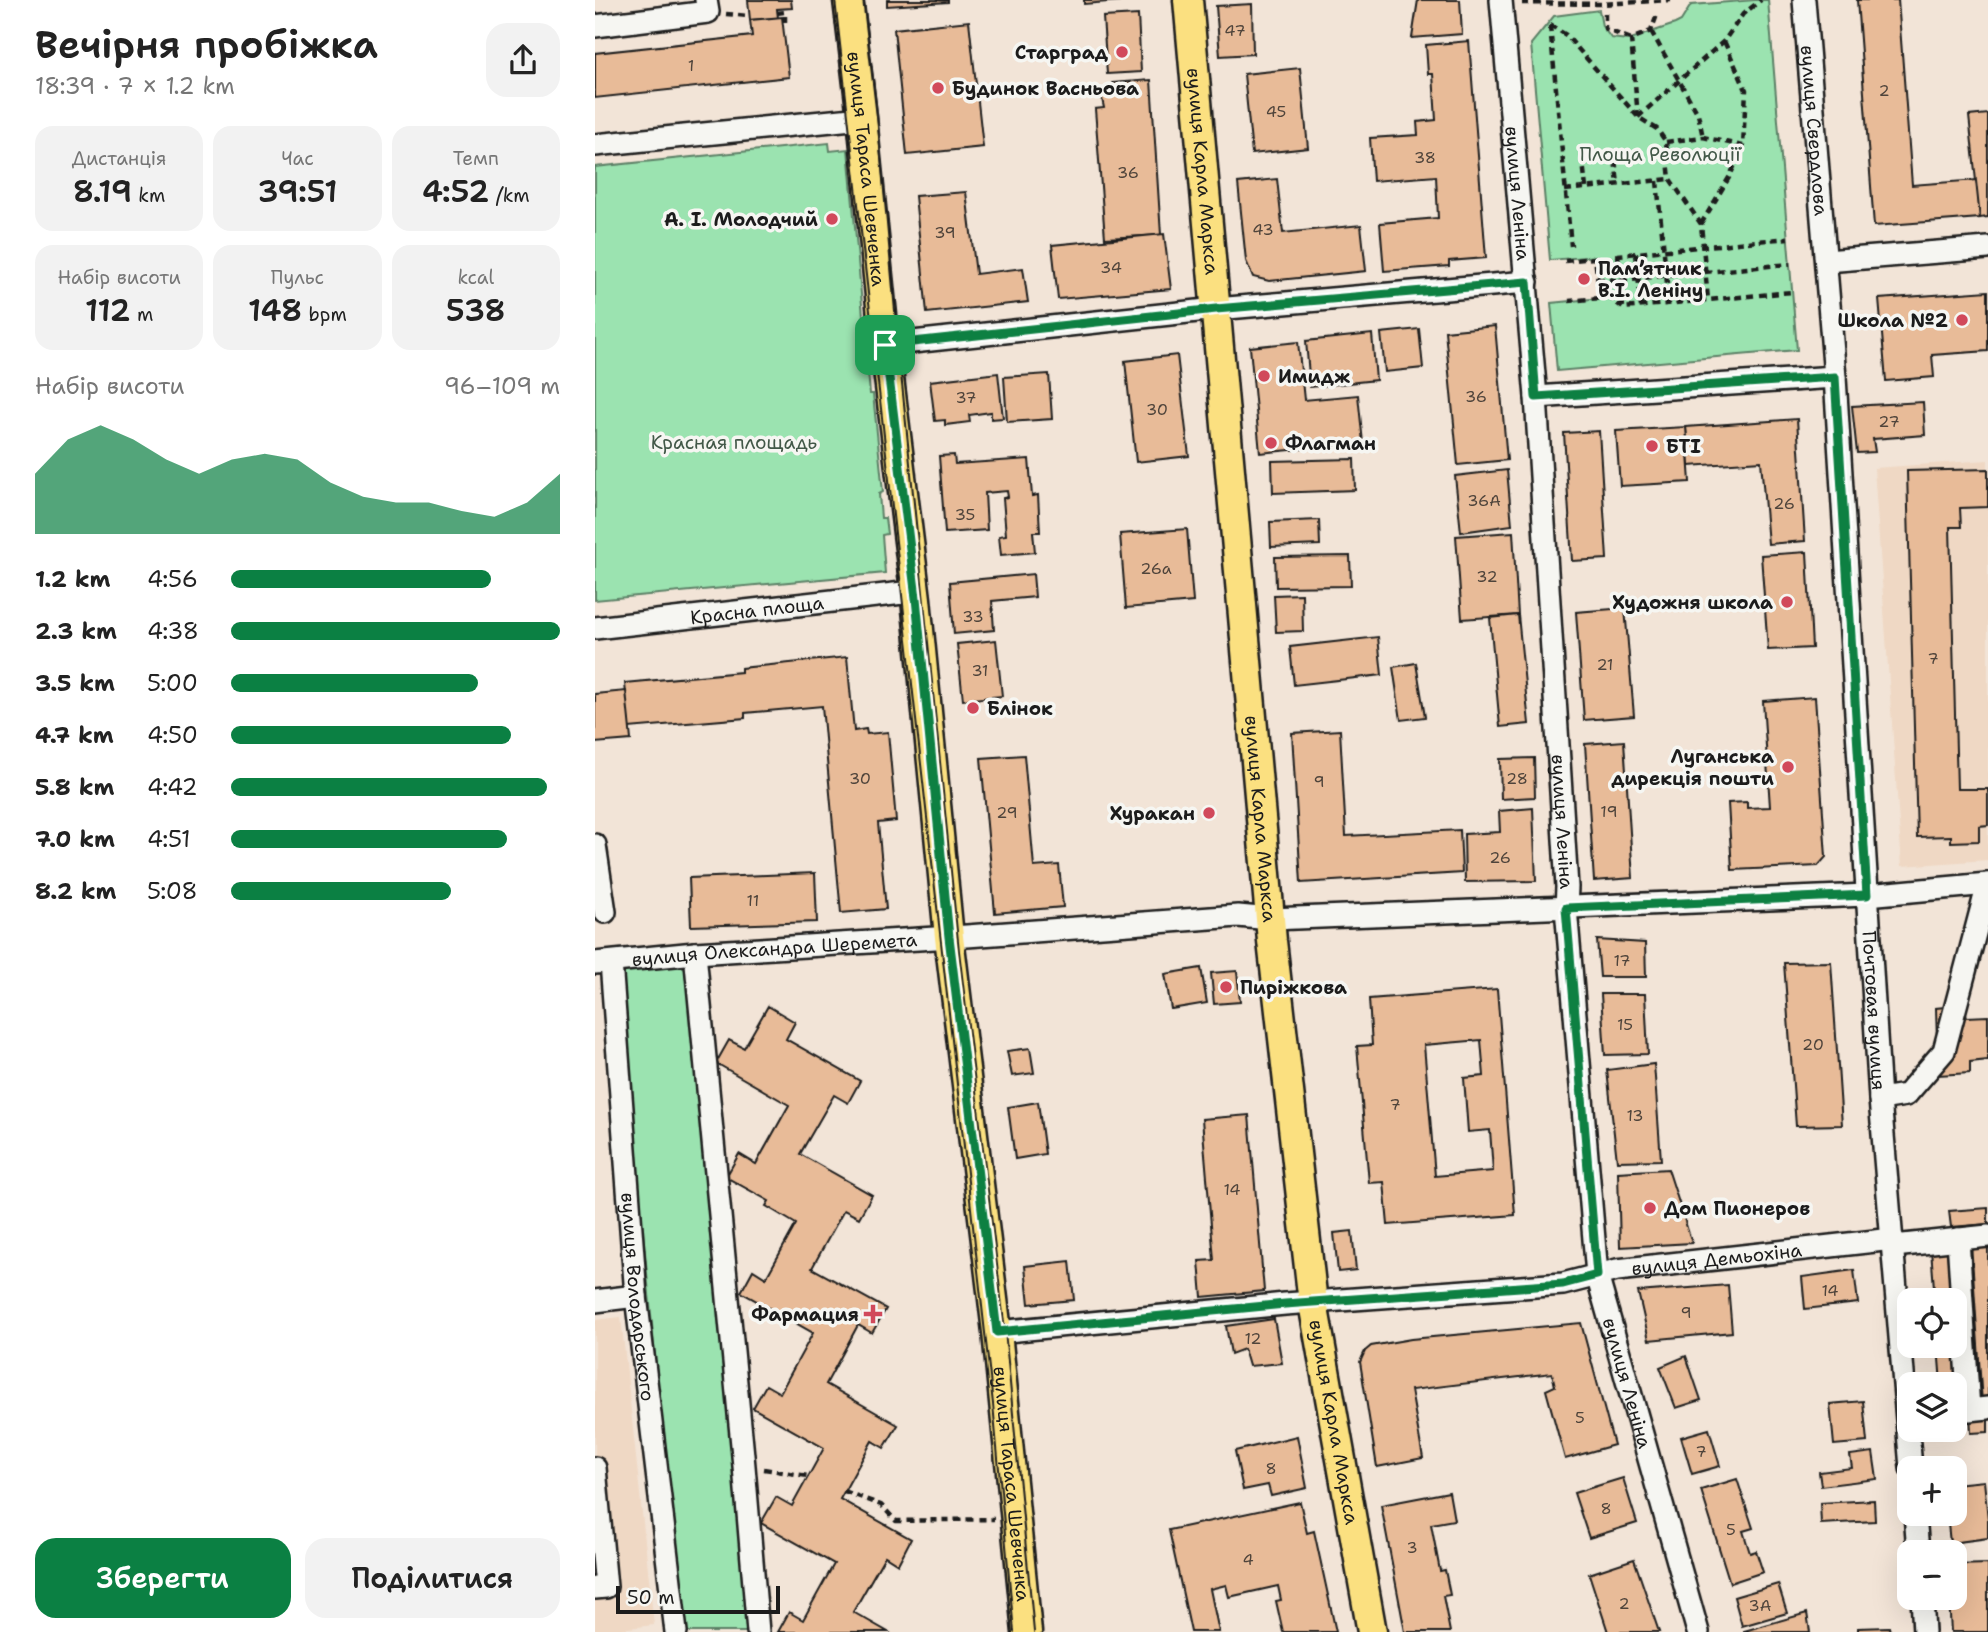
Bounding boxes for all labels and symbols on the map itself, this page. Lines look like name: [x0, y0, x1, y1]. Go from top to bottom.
house number: 47: [1224, 20, 1246, 41]
place label: Старград: [1015, 40, 1109, 65]
marker: Старград: [1114, 44, 1130, 60]
street label: вулиця Свердлова: [1795, 44, 1834, 217]
street label: вулиця Тараса Шевченка: [841, 50, 891, 288]
house number: 1: [688, 55, 694, 76]
street label: вулиця Карла Маркса: [1181, 67, 1224, 276]
place label: Будинок Васньова: [952, 76, 1139, 101]
marker: Будинок Васньова: [930, 80, 946, 96]
house number: 2: [1878, 80, 1890, 101]
house number: 45: [1266, 101, 1286, 122]
street label: вулиця Леніна: [1499, 125, 1536, 262]
park label: Площа Революції: [1579, 142, 1741, 167]
house number: 38: [1414, 147, 1436, 168]
house number: 36: [1117, 162, 1139, 183]
place label: А. І. Молодчий: [664, 207, 818, 232]
marker: А. І. Молодчий: [824, 211, 840, 227]
house number: 43: [1252, 219, 1274, 240]
house number: 39: [934, 222, 956, 243]
place label: Пам’ятник В.І. Леніну: [1598, 256, 1703, 303]
house number: 34: [1100, 257, 1122, 278]
marker: Пам’ятник В.І. Леніну: [1576, 271, 1592, 287]
place label: Школа №2: [1837, 308, 1948, 333]
marker: Школа №2: [1954, 312, 1970, 328]
pin: [855, 315, 915, 375]
place label: Имидж: [1278, 364, 1350, 389]
marker: Имидж: [1256, 368, 1272, 384]
house number: 36: [1465, 386, 1487, 407]
house number: 37: [955, 387, 977, 408]
house number: 30: [1146, 399, 1168, 420]
house number: 27: [1878, 411, 1900, 432]
park label: Красная площадь: [651, 430, 817, 455]
place label: Флагман: [1285, 431, 1376, 456]
place label: БТІ: [1666, 434, 1701, 459]
marker: Флагман: [1263, 435, 1279, 451]
marker: БТІ: [1644, 438, 1660, 454]
house number: 36А: [1467, 490, 1501, 511]
house number: 26: [1773, 493, 1795, 514]
house number: 35: [955, 504, 975, 525]
house number: 26а: [1140, 558, 1172, 579]
house number: 32: [1476, 566, 1498, 587]
street label: Красна площа: [689, 590, 825, 630]
place label: Художня школа: [1612, 590, 1773, 615]
marker: Художня школа: [1779, 594, 1795, 610]
house number: 33: [962, 606, 984, 627]
house number: 7: [1927, 648, 1939, 669]
house number: 21: [1596, 654, 1614, 675]
house number: 31: [971, 660, 989, 681]
place label: Блінок: [987, 696, 1053, 721]
marker: Блінок: [965, 700, 981, 716]
street label: вулиця Карла Маркса: [1239, 714, 1282, 923]
place label: Луганська дирекція пошти: [1611, 744, 1774, 791]
street label: вулиця Леніна: [1546, 754, 1579, 890]
marker: Луганська дирекція пошти: [1780, 759, 1796, 775]
house number: 30: [849, 768, 871, 789]
house number: 28: [1506, 768, 1528, 789]
house number: 9: [1313, 771, 1325, 792]
place label: Хуракан: [1110, 801, 1195, 826]
house number: 19: [1600, 801, 1618, 822]
house number: 29: [996, 802, 1018, 823]
marker: Хуракан: [1201, 805, 1217, 821]
house number: 26: [1489, 847, 1511, 868]
house number: 11: [747, 890, 759, 911]
street label: вулиця Олександра Шеремета: [631, 927, 918, 972]
street label: Почтовая вулиця: [1857, 930, 1891, 1091]
house number: 17: [1613, 950, 1631, 971]
place label: Пиріжкова: [1240, 975, 1347, 1000]
marker: Пиріжкова: [1218, 979, 1234, 995]
house number: 15: [1617, 1014, 1633, 1035]
house number: 20: [1802, 1034, 1824, 1055]
house number: 7: [1389, 1094, 1401, 1115]
house number: 13: [1626, 1105, 1644, 1126]
house number: 14: [1223, 1179, 1241, 1200]
street label: вулиця Володарського: [615, 1192, 660, 1403]
place label: Дом Пионеров: [1664, 1196, 1810, 1221]
marker: Дом Пионеров: [1642, 1200, 1658, 1216]
street label: вулиця Демьохіна: [1630, 1237, 1803, 1281]
house number: 14: [1821, 1280, 1839, 1301]
place label: Фармация: [751, 1302, 859, 1327]
house number: 9: [1680, 1302, 1692, 1323]
marker: Фармация: [865, 1306, 881, 1322]
street label: вулиця Леніна: [1597, 1315, 1657, 1452]
street label: вулиця Карла Маркса: [1303, 1318, 1365, 1527]
house number: 12: [1244, 1328, 1262, 1349]
street label: вулиця Тараса Шевченка: [987, 1365, 1036, 1603]
house number: 5: [1575, 1407, 1585, 1428]
house number: 7: [1695, 1441, 1707, 1462]
house number: 8: [1265, 1458, 1277, 1479]
house number: 8: [1600, 1498, 1612, 1519]
house number: 5: [1726, 1519, 1736, 1540]
house number: 3: [1406, 1537, 1418, 1558]
house number: 4: [1242, 1549, 1254, 1570]
scale bar: [616, 1583, 781, 1615]
house number: 2: [1618, 1593, 1630, 1614]
house number: 3А: [1749, 1595, 1771, 1616]

